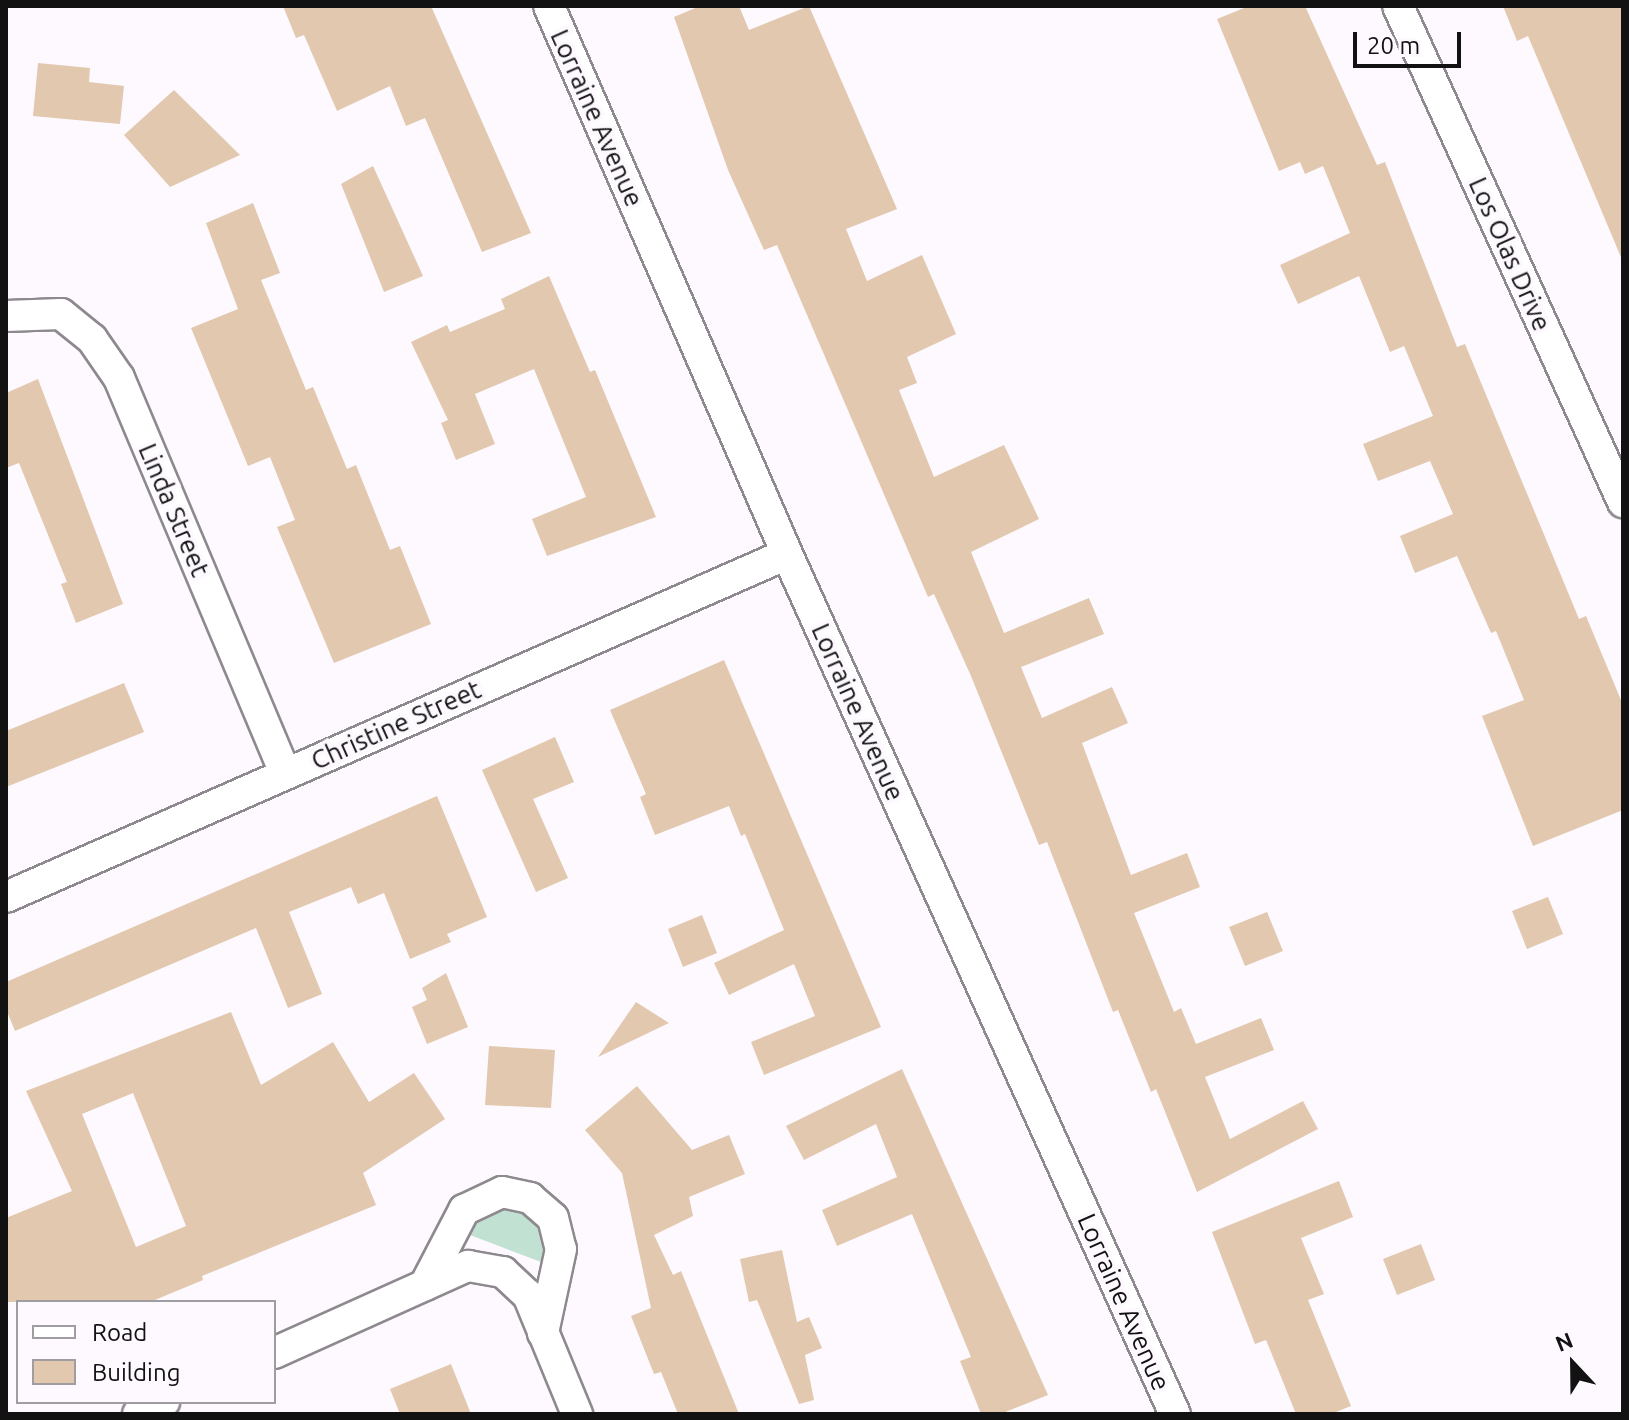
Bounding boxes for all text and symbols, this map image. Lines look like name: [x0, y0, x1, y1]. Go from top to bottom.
scale bar: [1357, 16, 1465, 66]
street label: Lorraine Avenue: [544, 25, 650, 211]
text: 20 m: [1367, 32, 1420, 59]
street label: Los Olas Drive: [1462, 172, 1558, 336]
street label: Linda Street: [132, 439, 216, 581]
street label: Lorraine Avenue: [805, 619, 911, 805]
street label: Christine Street: [306, 674, 486, 776]
street label: Lorraine Avenue: [1071, 1209, 1177, 1395]
legend: [16, 1300, 276, 1404]
text: Road: [92, 1319, 147, 1346]
north arrow: [1533, 1324, 1613, 1404]
text: N: [1552, 1327, 1576, 1356]
text: Building: [92, 1359, 180, 1386]

